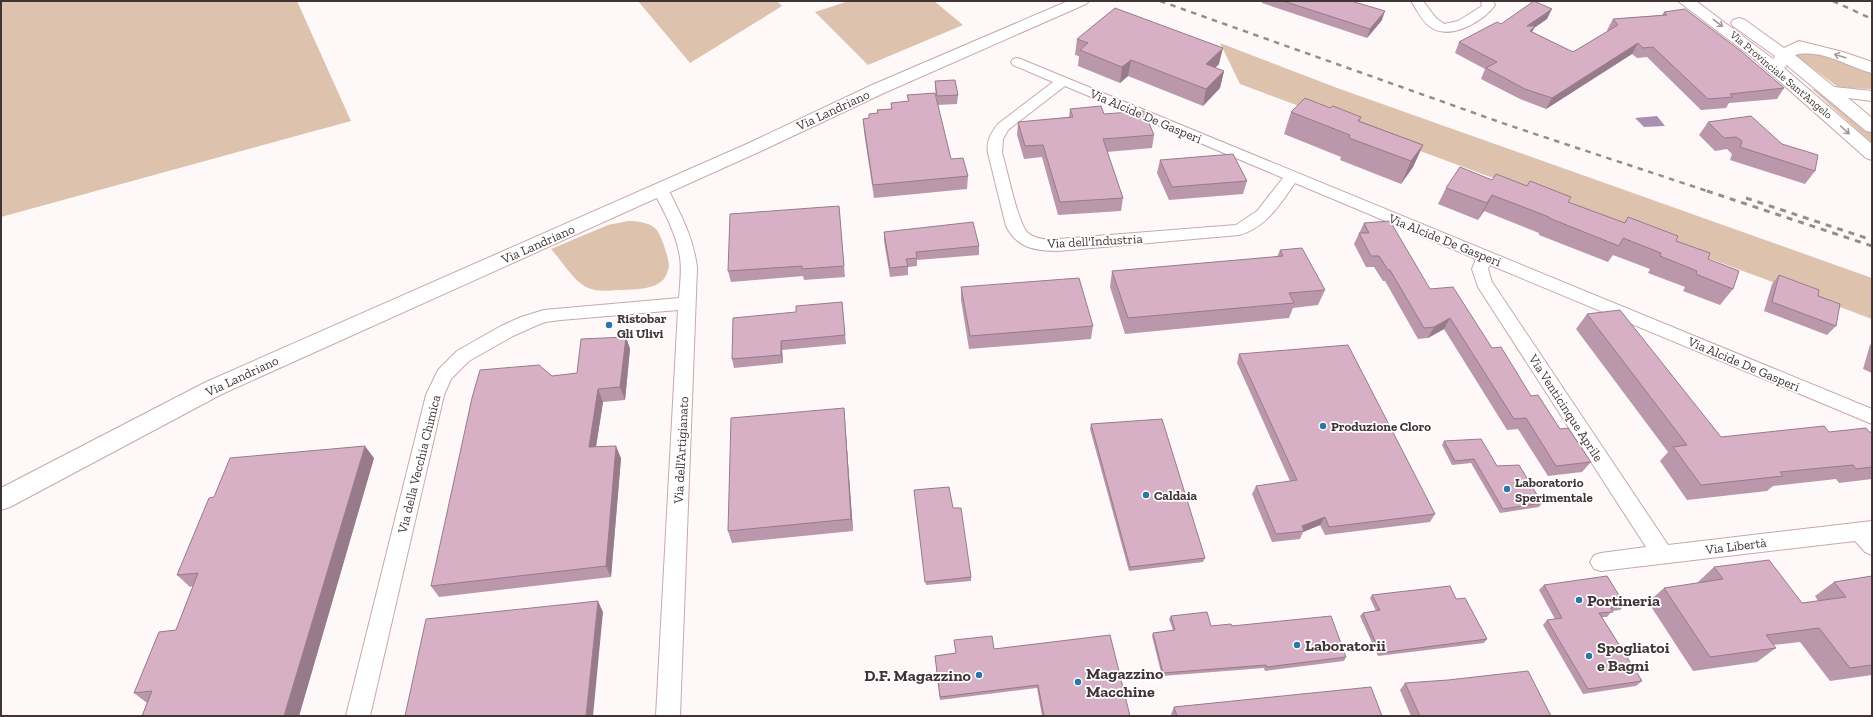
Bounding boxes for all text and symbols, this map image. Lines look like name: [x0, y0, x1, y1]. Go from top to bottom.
one-way arrow: [1712, 19, 1723, 28]
street label: Via Provinciale Sant'Angelo: [1726, 28, 1835, 122]
one-way arrow: [1835, 52, 1847, 60]
street label: Via Alcide De Gasperi: [1087, 85, 1204, 146]
street label: Via Landriano: [793, 86, 872, 134]
one-way arrow: [1840, 126, 1850, 135]
street label: Via Alcide De Gasperi: [1386, 210, 1504, 270]
street label: Via Landriano: [498, 221, 577, 267]
street label: Via dell'Industria: [1046, 231, 1144, 251]
place label: Ristobar Gli Ulivi: [617, 311, 667, 341]
marker: Ristobar Gli Ulivi: [604, 320, 614, 330]
street label: Via Alcide De Gasperi: [1685, 333, 1802, 394]
street label: Via Venticinque Aprile: [1525, 351, 1606, 464]
street label: Via Landriano: [202, 352, 281, 400]
street label: Via della Vecchia Chimica: [394, 392, 444, 536]
street label: Via dell'Artigianato: [671, 396, 691, 505]
place label: Produzione Cloro: [1331, 419, 1431, 434]
marker: Produzione Cloro: [1318, 421, 1328, 431]
place label: Laboratorio Sperimentale: [1515, 475, 1593, 505]
marker: Laboratorio Sperimentale: [1502, 484, 1512, 494]
place label: Caldaia: [1154, 488, 1198, 503]
marker: Caldaia: [1141, 490, 1151, 500]
street label: Via Libertà: [1704, 535, 1768, 557]
place label: Portineria: [1587, 591, 1660, 610]
marker: Portineria: [1574, 595, 1584, 605]
place label: Laboratorii: [1305, 636, 1386, 655]
place label: Spogliatoi e Bagni: [1597, 638, 1670, 675]
marker: Laboratorii: [1292, 640, 1302, 650]
marker: Spogliatoi e Bagni: [1584, 651, 1594, 661]
place label: Magazzino Macchine: [1086, 664, 1164, 701]
place label: D.F. Magazzino: [864, 666, 972, 685]
marker: D.F. Magazzino: [974, 670, 984, 680]
marker: Magazzino Macchine: [1073, 677, 1083, 687]

